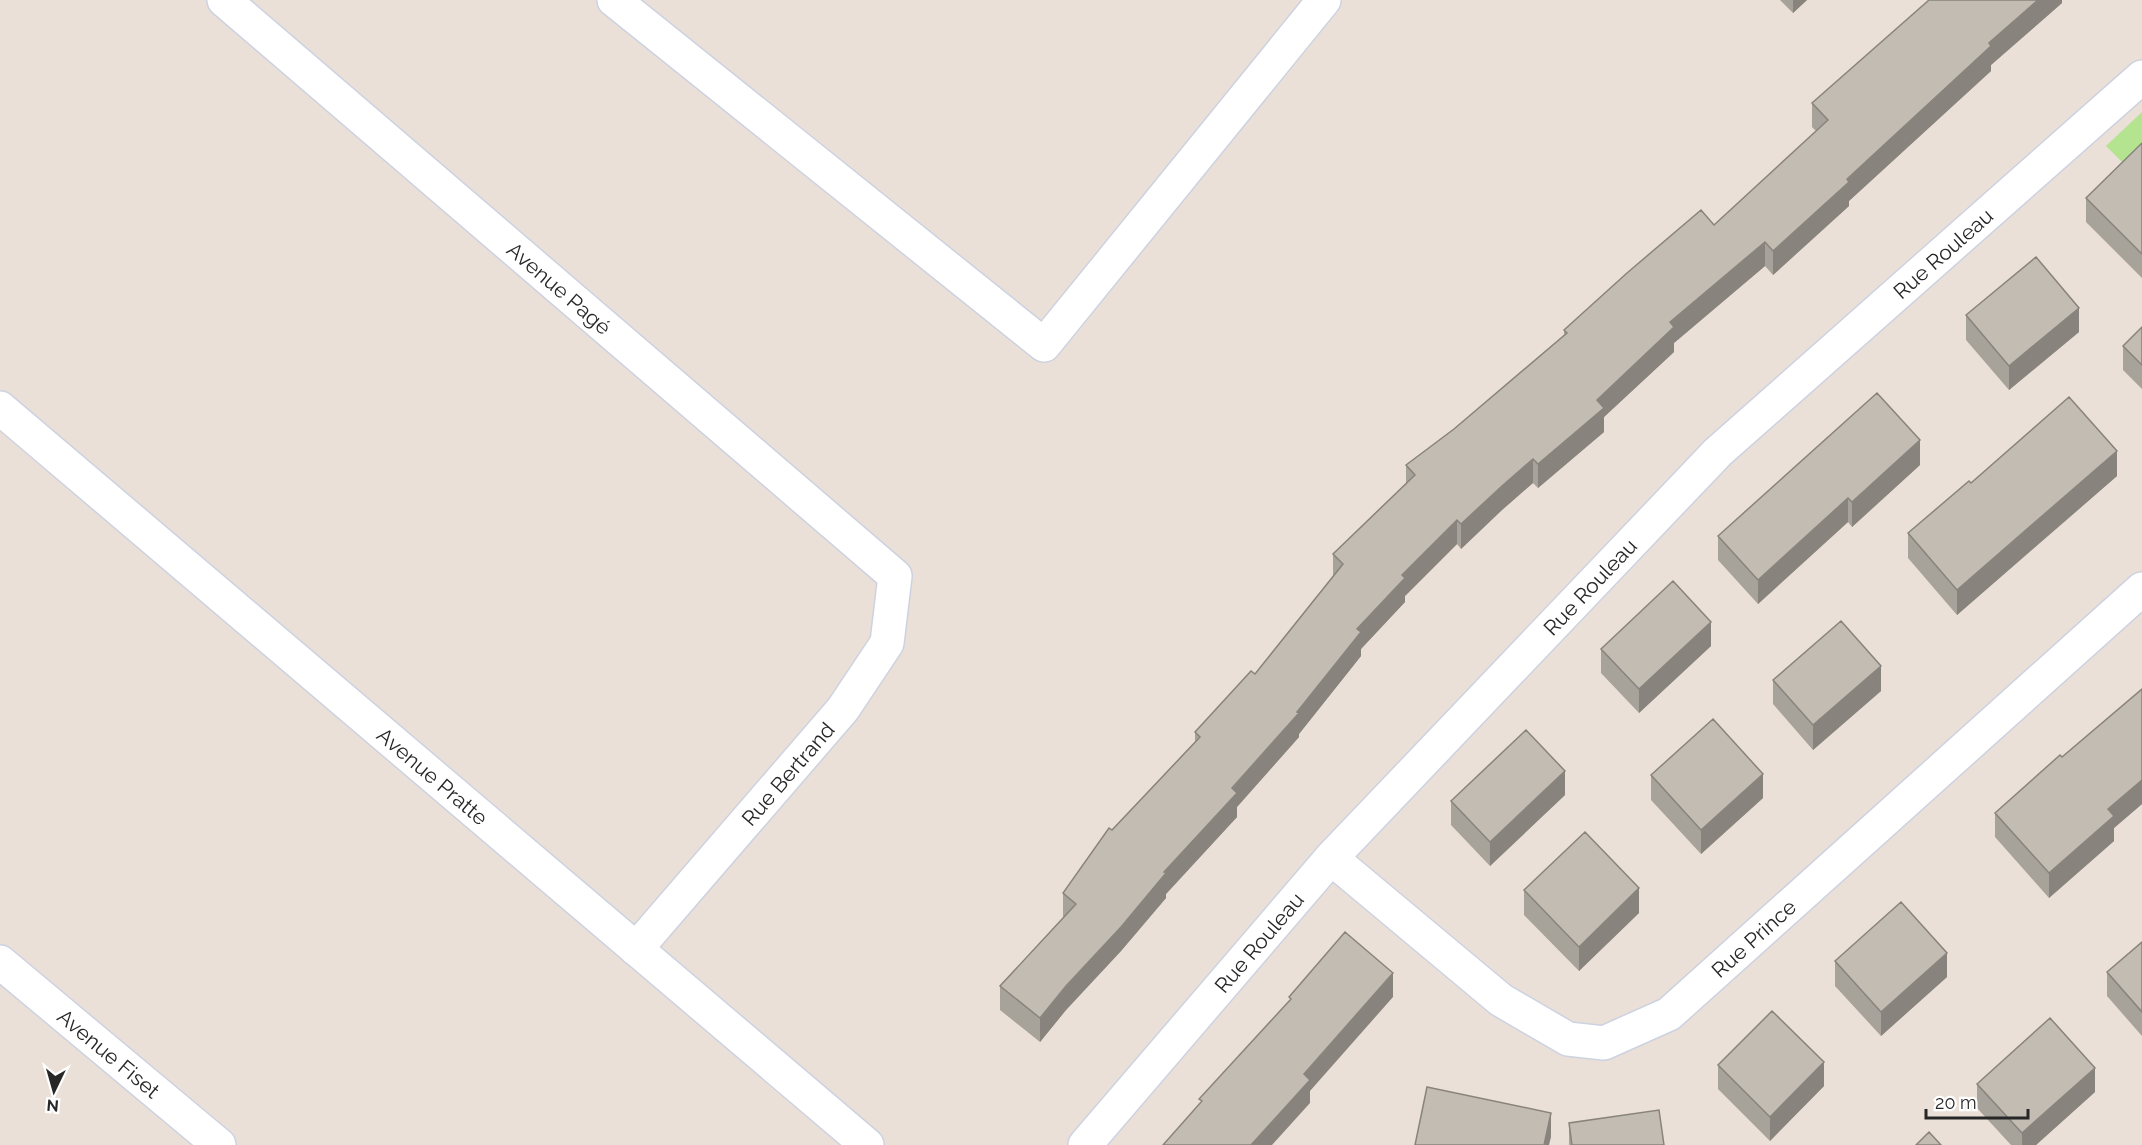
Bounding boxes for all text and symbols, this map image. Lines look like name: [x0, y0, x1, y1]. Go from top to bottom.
street label: Rue Rouleau: [1888, 203, 1998, 304]
street label: Avenue Pagé: [502, 236, 616, 339]
street label: Rue Rouleau: [1538, 533, 1642, 640]
street label: Rue Bertrand: [736, 717, 840, 831]
street label: Avenue Pratte: [372, 722, 493, 830]
street label: Rue Rouleau: [1209, 887, 1309, 998]
street label: Rue Prince: [1706, 894, 1801, 982]
street label: Avenue Fiset: [53, 1003, 165, 1103]
north arrow: [24, 1061, 84, 1121]
scale bar: [1926, 1082, 2028, 1120]
text: 20 m: [1935, 1092, 1977, 1113]
text: N: [46, 1095, 60, 1115]

